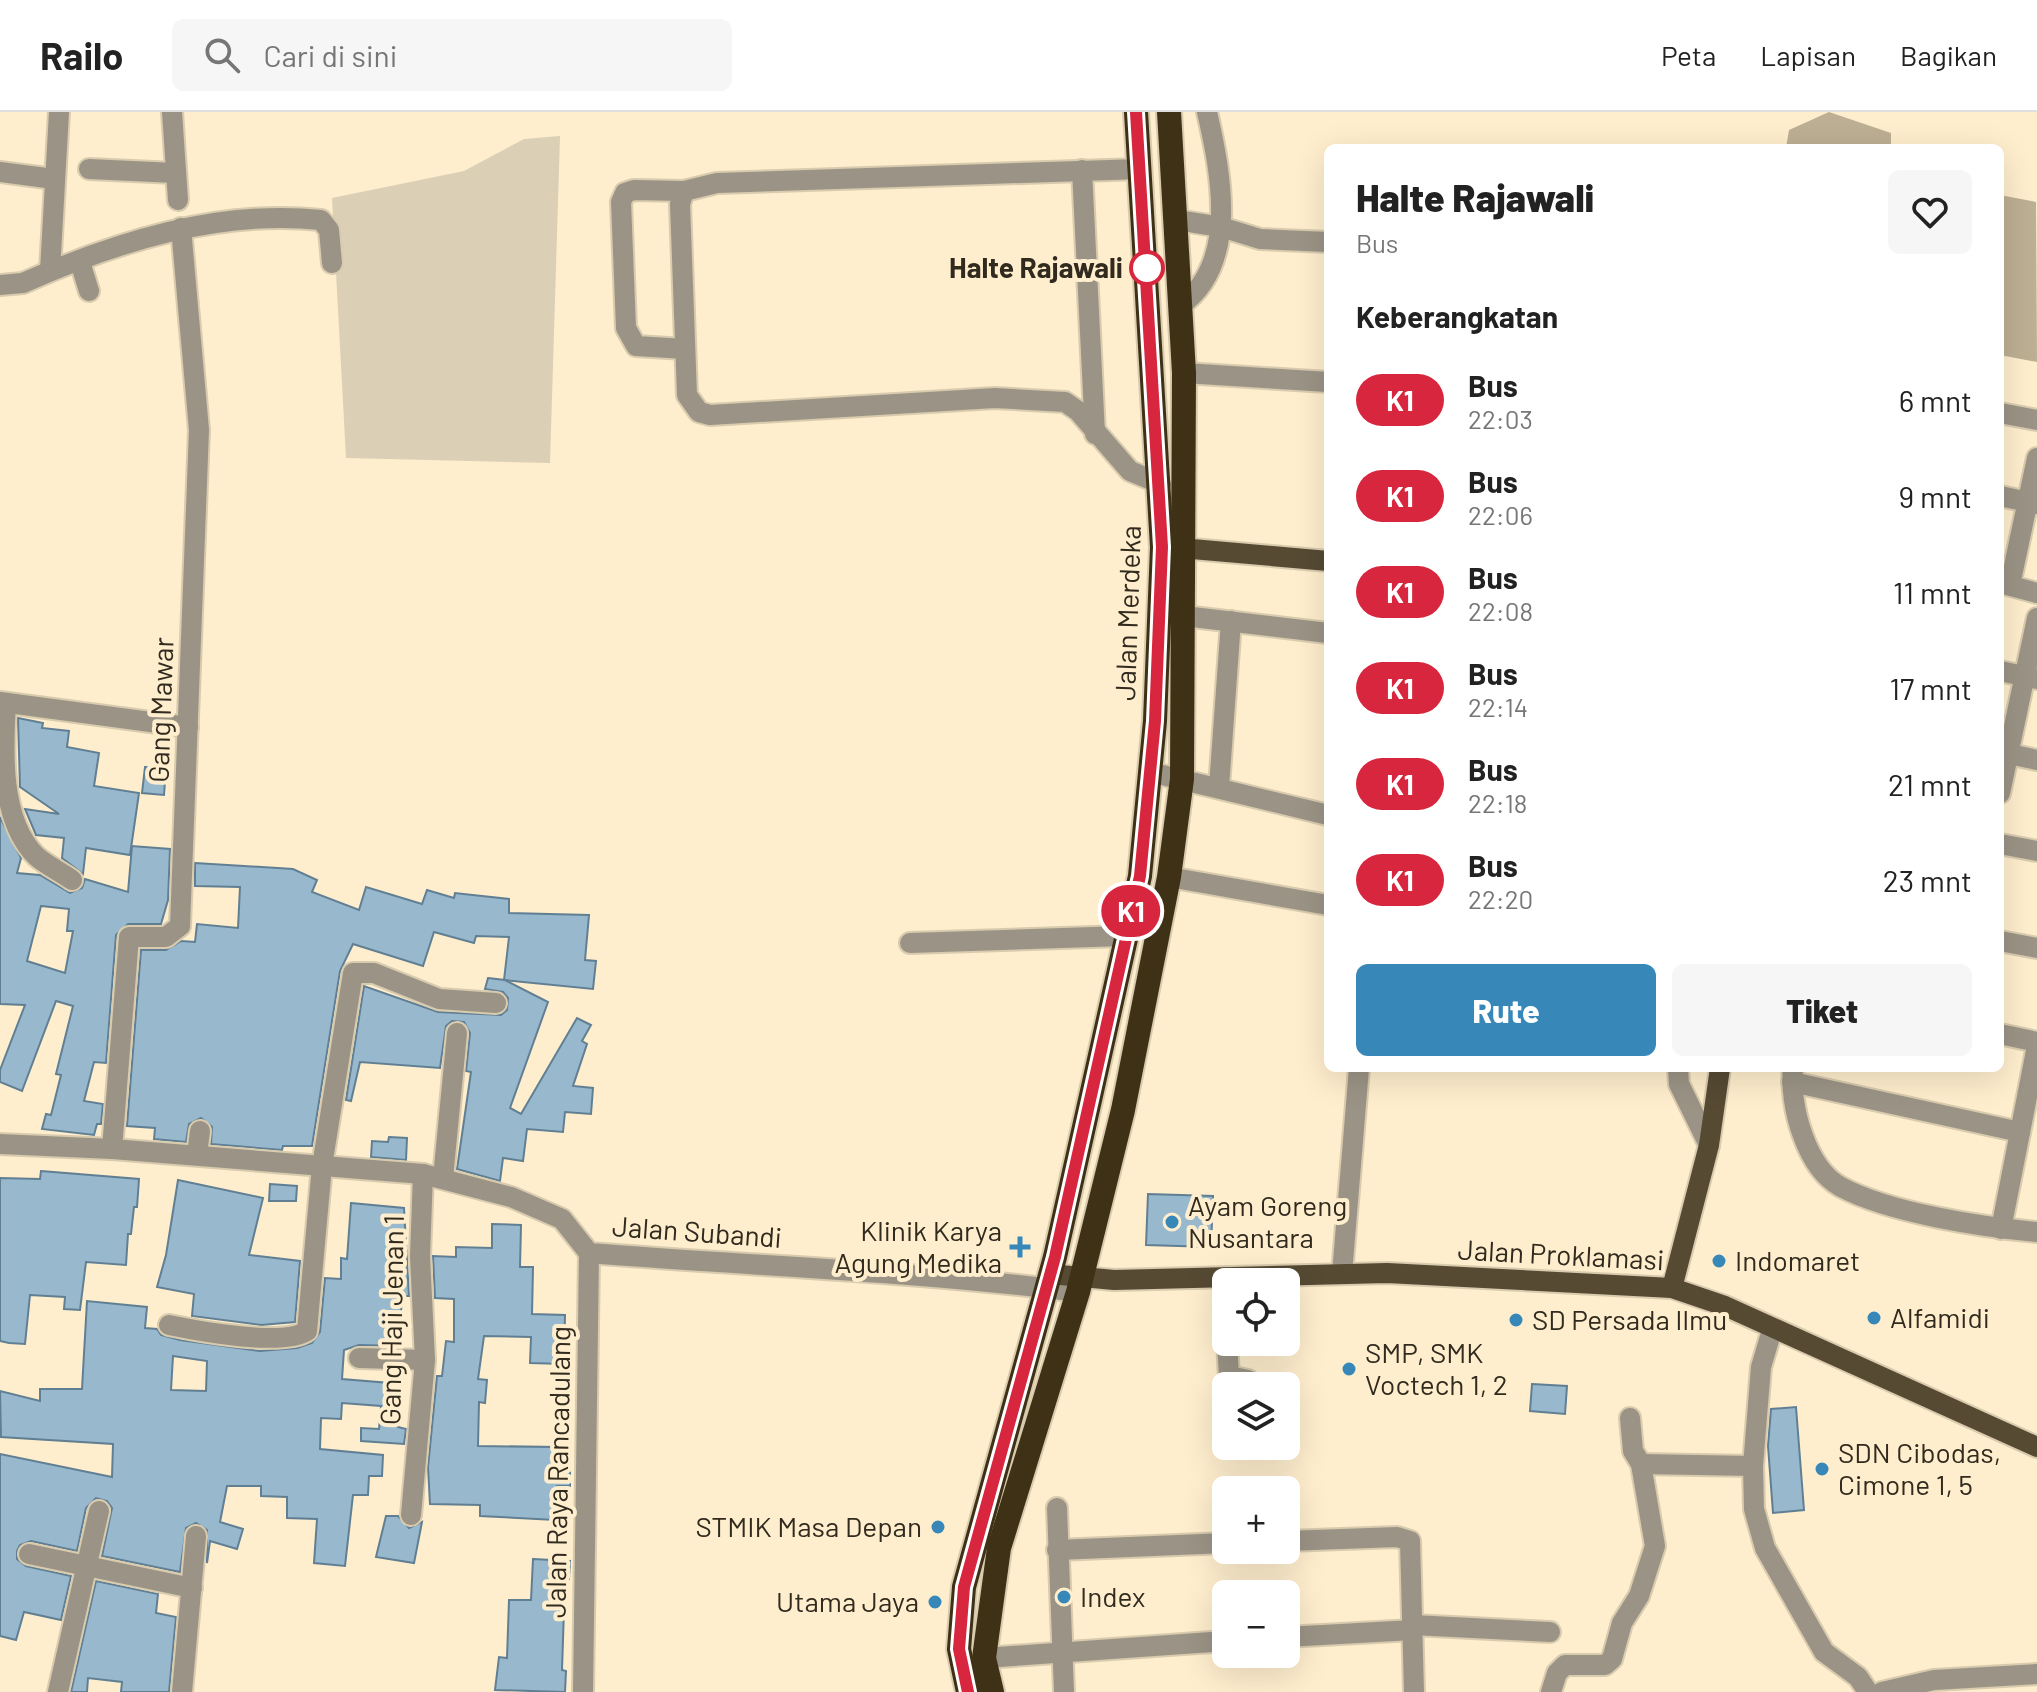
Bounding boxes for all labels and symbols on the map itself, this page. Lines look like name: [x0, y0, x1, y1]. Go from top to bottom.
place label: Halte Rajawali: [949, 250, 1123, 284]
marker: Halte Rajawali: [1130, 251, 1164, 285]
street label: Jalan Merdeka: [1107, 525, 1147, 701]
street label: Gang Mawar: [140, 637, 180, 783]
line badge: K1: [1095, 885, 1167, 937]
place label: Ayam Goreng Nusantara: [1188, 1188, 1347, 1254]
street label: Jalan Subandi: [611, 1208, 783, 1254]
place label: Klinik Karya Agung Medika: [834, 1213, 1002, 1279]
marker: Ayam Goreng Nusantara: [1163, 1213, 1181, 1231]
street label: Gang Haji Jenan 1: [372, 1215, 410, 1425]
street label: Jalan Proklamasi: [1457, 1232, 1665, 1276]
marker: Klinik Karya Agung Medika: [1009, 1236, 1031, 1258]
place label: Indomaret: [1735, 1243, 1860, 1277]
marker: Indomaret: [1710, 1252, 1728, 1270]
place label: Alfamidi: [1890, 1300, 1990, 1334]
place label: SD Persada Ilmu: [1532, 1302, 1727, 1336]
marker: Alfamidi: [1865, 1309, 1883, 1327]
marker: SD Persada Ilmu: [1507, 1311, 1525, 1329]
street label: Jalan Raya Rancadulang: [537, 1326, 577, 1618]
place label: SMP, SMK Voctech 1, 2: [1365, 1335, 1508, 1401]
marker: SMP, SMK Voctech 1, 2: [1340, 1360, 1358, 1378]
place label: SDN Cibodas, Cimone 1, 5: [1838, 1435, 2001, 1501]
marker: SDN Cibodas, Cimone 1, 5: [1813, 1460, 1831, 1478]
place label: STMIK Masa Depan: [696, 1509, 922, 1543]
marker: STMIK Masa Depan: [929, 1518, 947, 1536]
place label: Index: [1080, 1579, 1145, 1613]
place label: Utama Jaya: [776, 1584, 919, 1618]
marker: Index: [1055, 1588, 1073, 1606]
marker: Utama Jaya: [926, 1593, 944, 1611]

